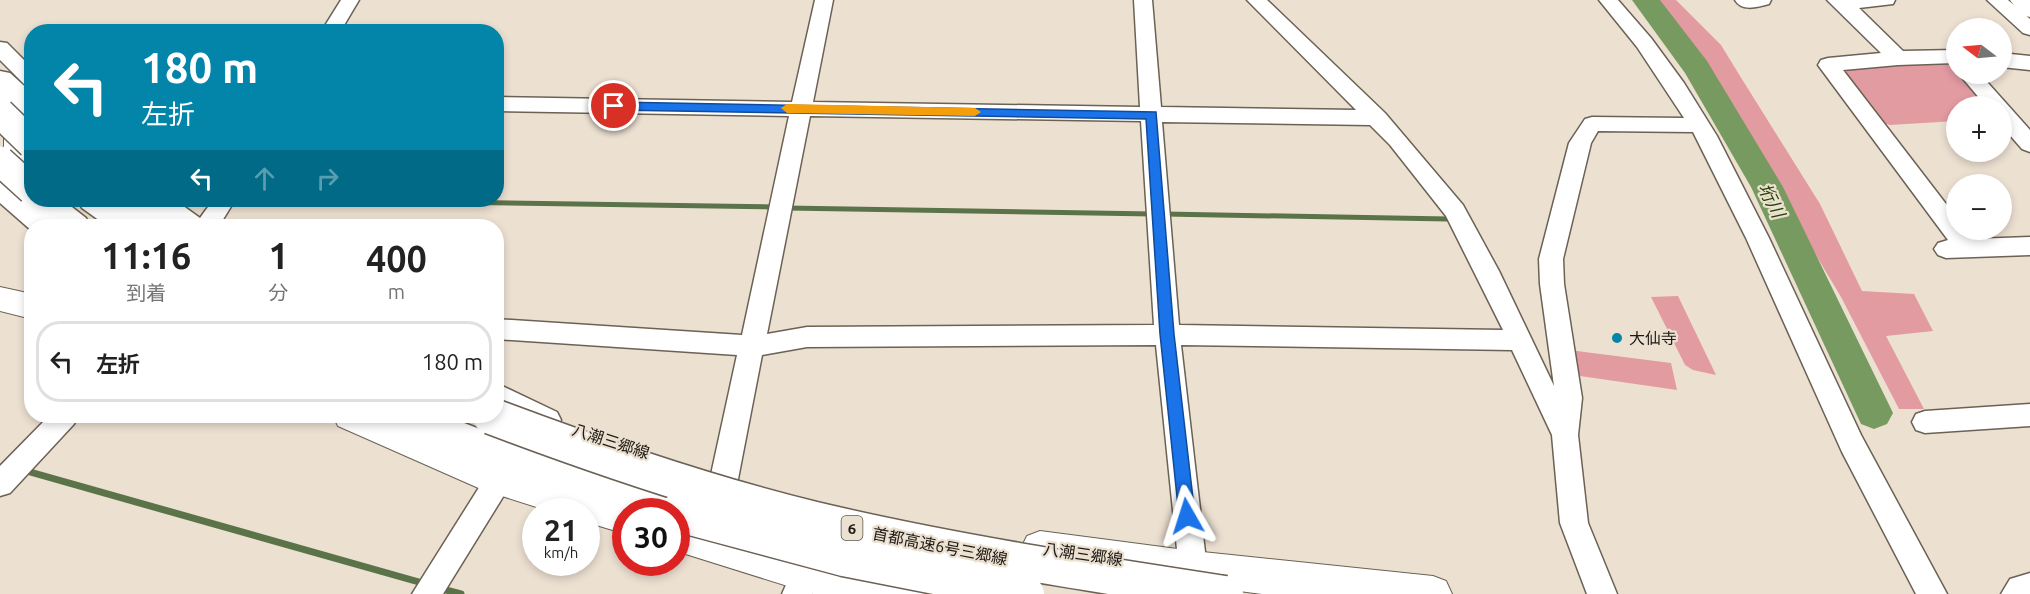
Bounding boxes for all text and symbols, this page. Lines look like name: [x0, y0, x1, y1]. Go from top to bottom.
north arrow: [1946, 18, 2012, 84]
map controls: [1946, 18, 2012, 240]
text: 180 m: [141, 44, 258, 91]
icon: left: [42, 48, 120, 126]
pin: [588, 80, 639, 131]
icon: arrive: [597, 89, 630, 122]
button: +: [1946, 96, 2012, 162]
text: 左折: [141, 99, 195, 129]
icon: left: [185, 162, 218, 195]
icon: ahead: [248, 162, 281, 195]
icon: right: [311, 162, 344, 195]
button: −: [1946, 174, 2012, 240]
water label: 垳川: [1755, 179, 1790, 222]
text: 11:16: [101, 235, 191, 276]
text: 1: [268, 235, 289, 276]
text: 400: [366, 238, 427, 279]
text: m: [388, 280, 405, 303]
text: 到着: [126, 281, 166, 304]
text: 分: [269, 281, 289, 304]
place label: 大仙寺: [1629, 329, 1677, 347]
marker: 大仙寺: [1610, 331, 1624, 345]
icon: left: [45, 345, 78, 378]
text: 180 m: [422, 349, 483, 374]
text: 左折: [96, 351, 140, 376]
street label: 八潮三郷線: [570, 420, 652, 462]
position arrow: [1155, 484, 1219, 548]
speed limit sign: 30: [612, 498, 690, 576]
text: 21: [544, 513, 578, 547]
road number: 6: [842, 516, 862, 540]
street label: 首都高速6号三郷線: [871, 524, 1009, 568]
street label: 八潮三郷線: [1042, 540, 1124, 568]
text: km/h: [544, 544, 578, 561]

